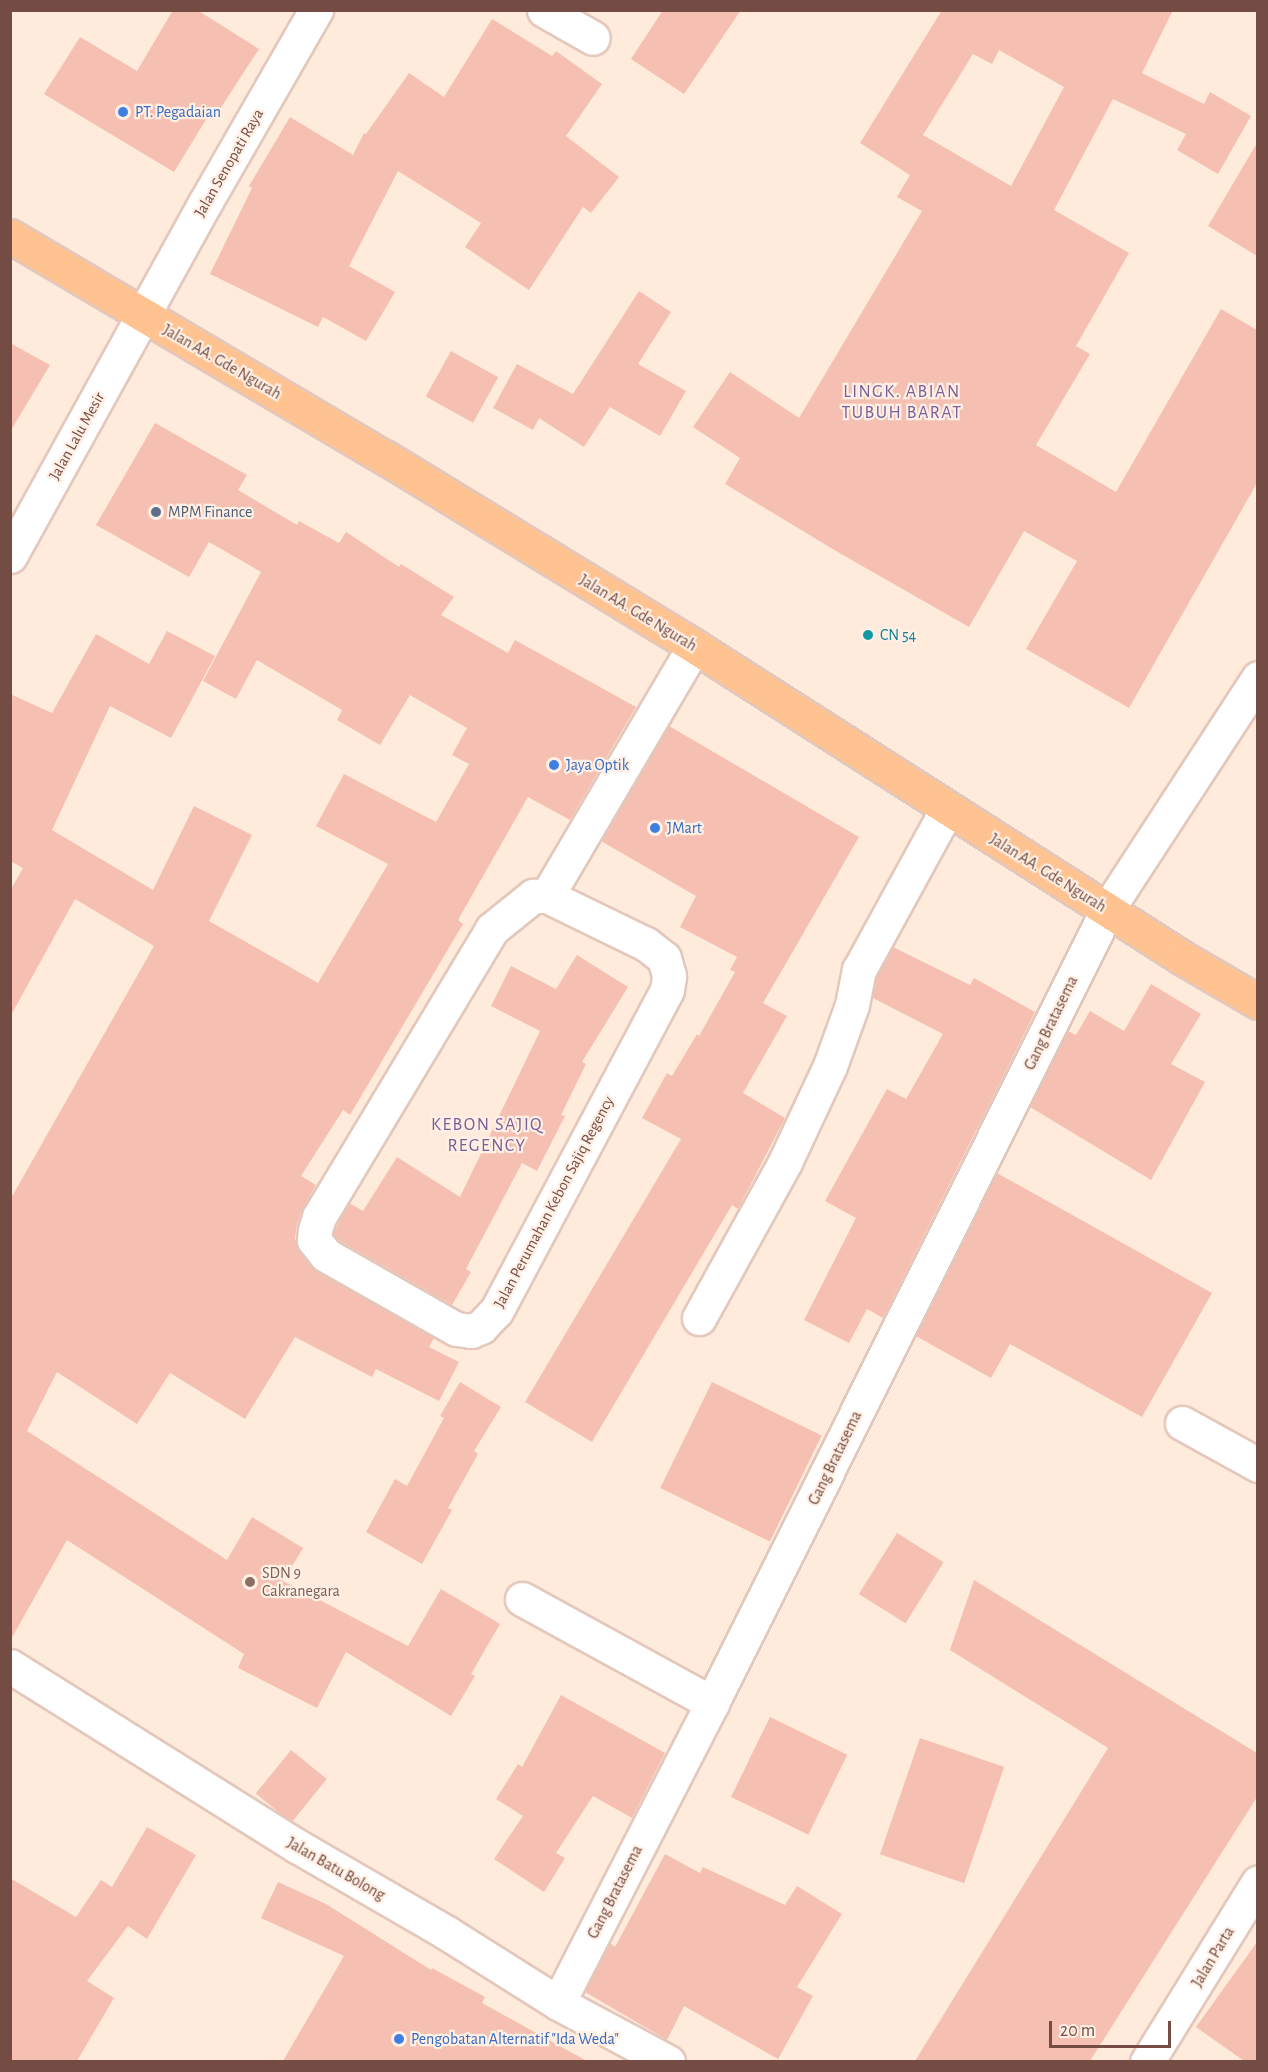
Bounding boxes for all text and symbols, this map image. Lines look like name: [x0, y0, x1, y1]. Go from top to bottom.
place label: PT. Pegadaian: [135, 102, 221, 122]
marker: PT. Pegadaian: [116, 105, 130, 119]
street label: Jalan Senopati Raya: [190, 106, 268, 220]
street label: Jalan AA. Gde Ngurah: [159, 320, 285, 404]
district label: LINGK. ABIAN TUBUH BARAT: [841, 382, 963, 424]
street label: Jalan Lalu Mesir: [45, 389, 109, 483]
place label: MPM Finance: [168, 502, 252, 522]
marker: MPM Finance: [149, 505, 163, 519]
street label: Jalan AA. Gde Ngurah: [576, 570, 700, 656]
place label: CN 54: [880, 625, 916, 645]
marker: CN 54: [861, 628, 875, 642]
place label: Jaya Optik: [566, 755, 629, 775]
marker: Jaya Optik: [547, 758, 561, 772]
place label: JMart: [667, 818, 702, 838]
marker: JMart: [648, 821, 662, 835]
street label: Jalan AA. Gde Ngurah: [986, 829, 1110, 917]
street label: Gang Bratasema: [1020, 973, 1082, 1073]
street label: Jalan Perumahan Kebon Sajiq Regency: [490, 1093, 618, 1311]
district label: KEBON SAJIQ REGENCY: [431, 1115, 543, 1158]
street label: Gang Bratasema: [804, 1408, 866, 1508]
place label: SDN 9 Cakranegara: [262, 1563, 340, 1601]
marker: SDN 9 Cakranegara: [243, 1575, 257, 1589]
street label: Jalan Batu Bolong: [284, 1833, 388, 1905]
street label: Gang Bratasema: [583, 1842, 647, 1942]
street label: Jalan Parta: [1188, 1923, 1238, 1991]
scale bar: [1052, 2009, 1174, 2047]
text: 20 m: [1060, 2022, 1095, 2040]
place label: Pengobatan Alternatif "Ida Weda": [411, 2029, 619, 2049]
marker: Pengobatan Alternatif "Ida Weda": [392, 2032, 406, 2046]

